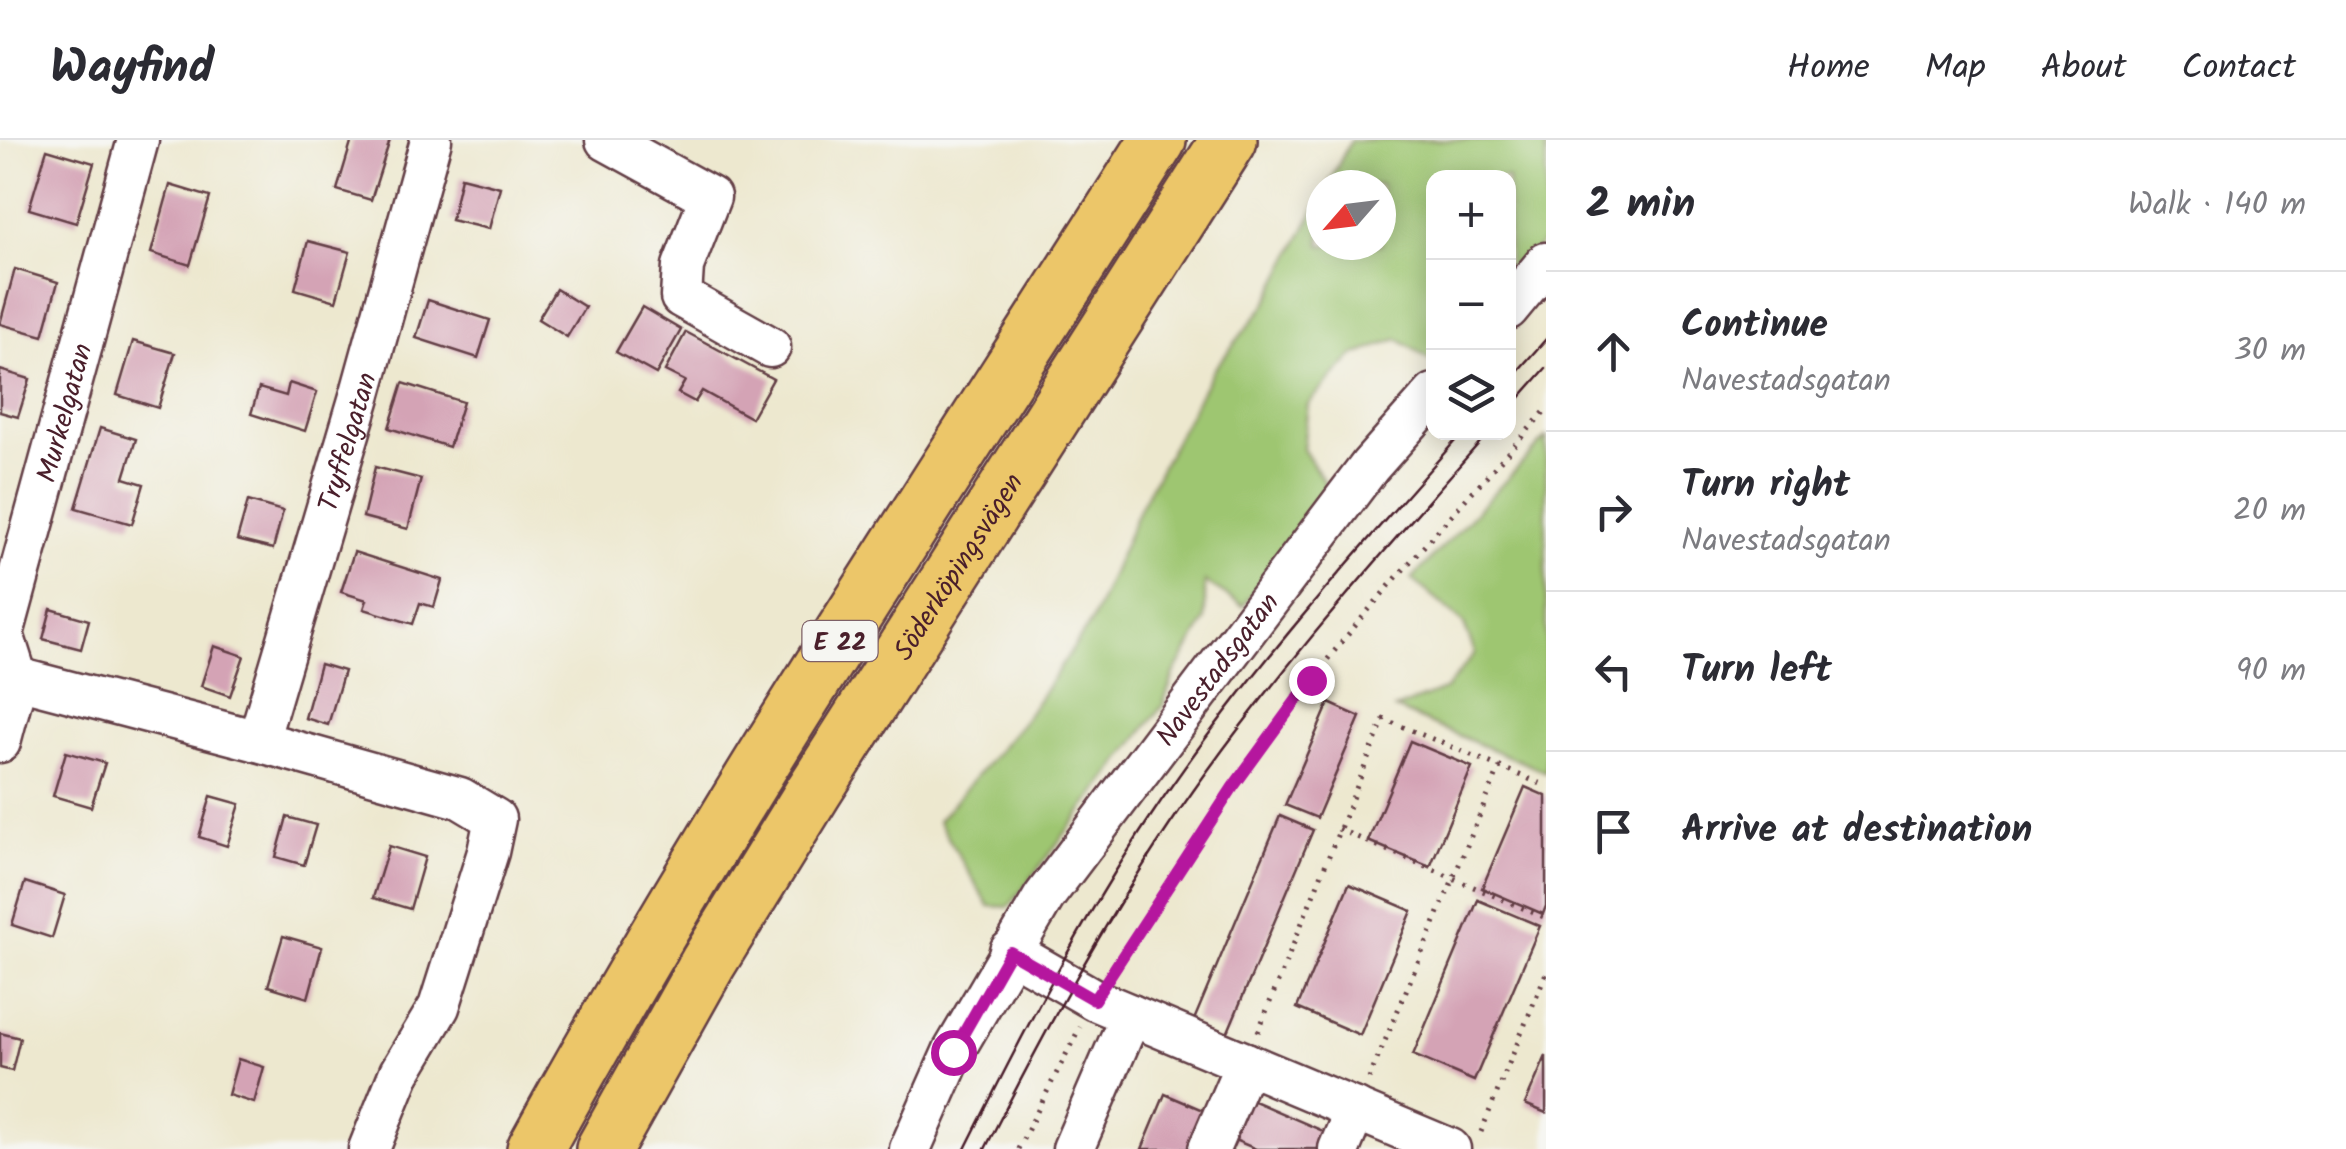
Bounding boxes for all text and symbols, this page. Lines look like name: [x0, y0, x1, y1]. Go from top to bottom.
text: Wayfind: [50, 31, 214, 107]
text: Home: [1787, 41, 1870, 97]
text: Map: [1925, 41, 1986, 97]
text: About: [2041, 41, 2126, 97]
text: Contact: [2181, 41, 2296, 97]
north arrow: [1306, 170, 1396, 260]
map controls: [1426, 170, 1516, 440]
button: +: [1426, 170, 1516, 260]
text: 2 min: [1586, 172, 1695, 239]
text: Walk · 140 m: [2128, 180, 2306, 231]
button: −: [1426, 260, 1516, 350]
text: Continue: [1681, 296, 1828, 356]
icon: ahead: [1586, 324, 1641, 379]
text: 30 m: [2233, 326, 2306, 377]
street label: Murkelgatan: [25, 338, 106, 488]
button: layers: [1426, 350, 1516, 440]
text: Navestadsgatan: [1681, 356, 1891, 407]
street label: Tryffelgatan: [307, 367, 391, 517]
text: Turn right: [1681, 456, 1850, 516]
street label: Söderköpingsvägen: [883, 464, 1036, 670]
icon: right: [1586, 484, 1641, 539]
text: 20 m: [2233, 486, 2306, 537]
text: Navestadsgatan: [1681, 516, 1891, 567]
street label: Navestadsgatan: [1145, 583, 1292, 757]
road number: E 22: [802, 621, 878, 661]
text: Turn left: [1681, 641, 1832, 701]
icon: left: [1586, 644, 1641, 699]
text: 90 m: [2236, 646, 2306, 697]
route end: [1289, 658, 1335, 704]
text: Arrive at destination: [1681, 801, 2032, 861]
icon: arrive: [1586, 804, 1641, 859]
route start: [931, 1030, 977, 1076]

